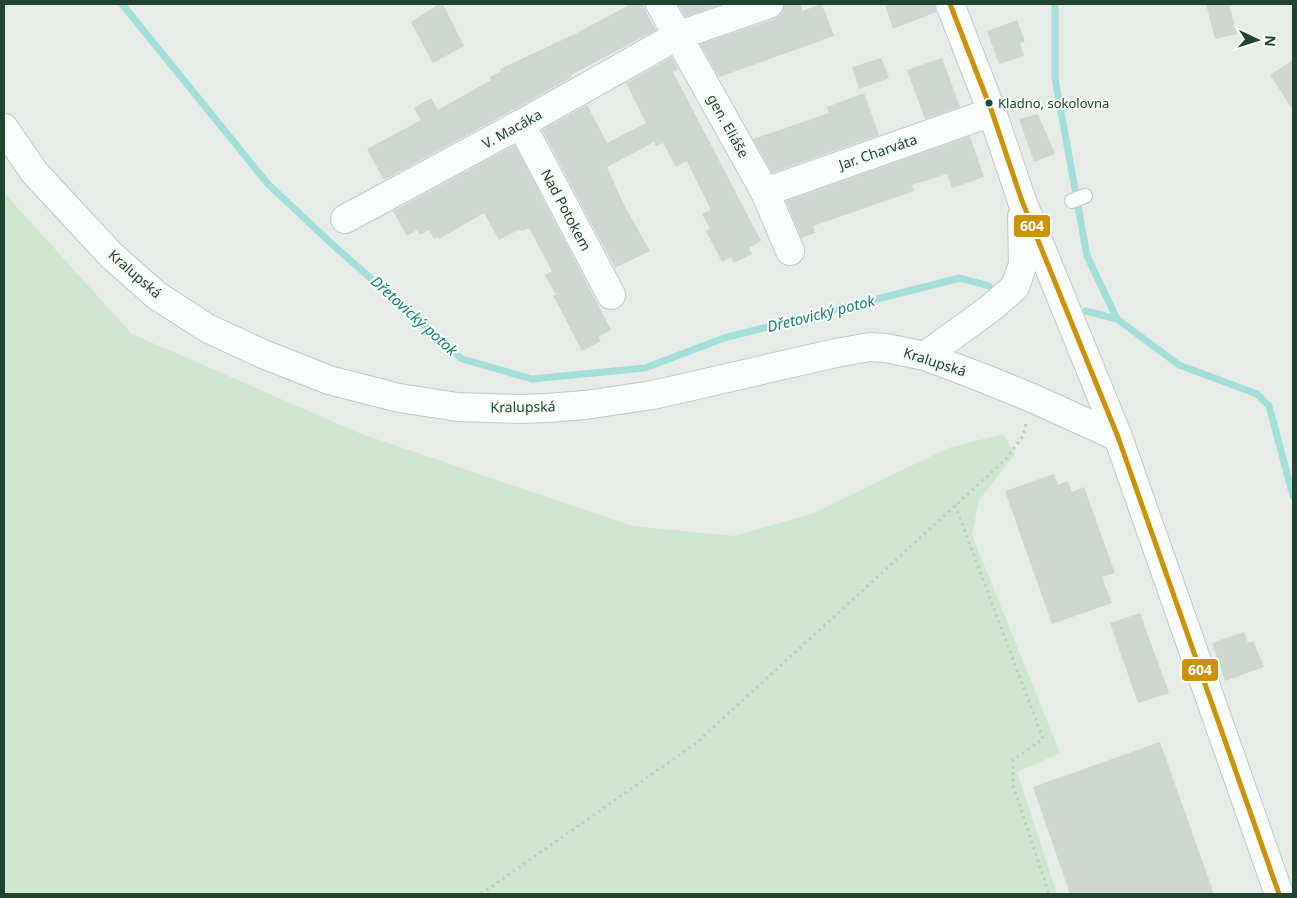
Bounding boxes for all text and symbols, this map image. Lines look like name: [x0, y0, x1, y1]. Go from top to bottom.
north arrow: [1232, 15, 1282, 65]
text: N: [1261, 35, 1280, 47]
street label: gen. Eliáše: [703, 91, 754, 161]
place label: Kladno, sokolovna: [998, 94, 1109, 112]
marker: Kladno, sokolovna: [984, 98, 994, 108]
street label: V. Macáka: [478, 104, 545, 153]
street label: Jar. Charváta: [834, 129, 920, 174]
street label: Nad Potokem: [537, 166, 596, 254]
line badge: 604: [1013, 214, 1051, 238]
text: 604: [1020, 216, 1044, 235]
street label: Kralupská: [105, 245, 166, 302]
water label: Dřetovický potok: [367, 271, 463, 360]
water label: Dřetovický potok: [765, 290, 877, 336]
street label: Kralupská: [901, 342, 969, 381]
street label: Kralupská: [490, 396, 556, 417]
line badge: 604: [1181, 658, 1219, 682]
text: 604: [1188, 660, 1212, 679]

